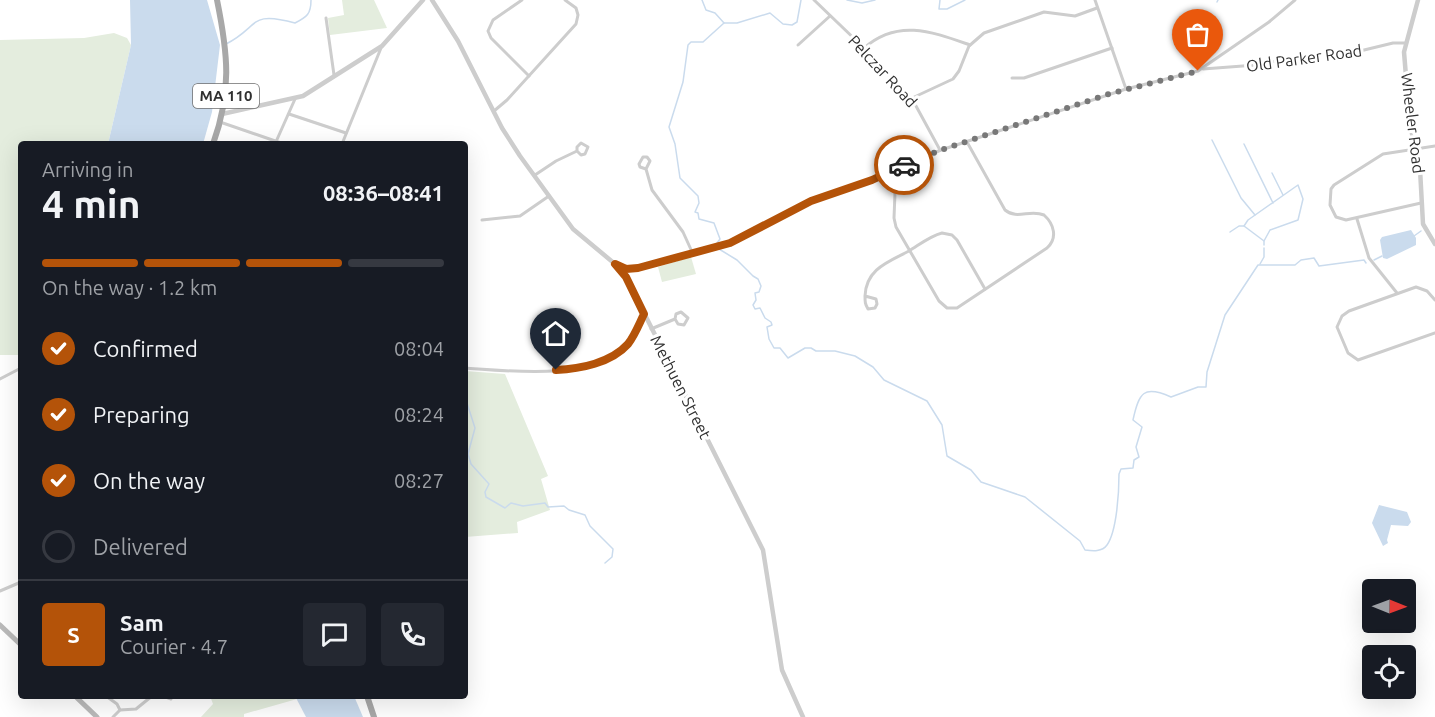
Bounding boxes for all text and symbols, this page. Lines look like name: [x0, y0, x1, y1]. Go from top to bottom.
pin: [1172, 9, 1223, 71]
icon: bag: [1181, 18, 1214, 51]
street label: Pelczar Road: [845, 31, 921, 111]
street label: Old Parker Road: [1245, 41, 1363, 75]
street label: Wheeler Road: [1398, 72, 1428, 174]
road number: MA 110: [193, 84, 259, 108]
courier: [874, 135, 934, 195]
icon: car: [888, 149, 921, 182]
text: Arriving in: [42, 158, 133, 181]
text: 08:36–08:41: [323, 180, 444, 205]
text: 4 min: [42, 182, 141, 225]
text: On the way · 1.2 km: [42, 276, 217, 299]
pin: [530, 308, 581, 370]
icon: home: [539, 317, 572, 350]
icon: check: [42, 332, 75, 365]
street label: Methuen Street: [647, 332, 715, 442]
text: Confirmed: [93, 336, 198, 361]
text: 08:04: [394, 337, 444, 360]
icon: check: [42, 398, 75, 431]
text: Preparing: [93, 402, 190, 427]
text: 08:24: [394, 403, 444, 426]
icon: check: [42, 464, 75, 497]
text: On the way: [93, 468, 205, 493]
text: 08:27: [394, 469, 444, 492]
text: Delivered: [93, 534, 188, 559]
north arrow: [1362, 579, 1416, 633]
map controls: [1362, 579, 1416, 699]
button: chat: [303, 603, 366, 666]
button: phone: [381, 603, 444, 666]
text: Sam: [120, 610, 164, 635]
text: S: [67, 622, 80, 647]
text: Courier · 4.7: [120, 635, 228, 658]
button: locate: [1362, 645, 1416, 699]

